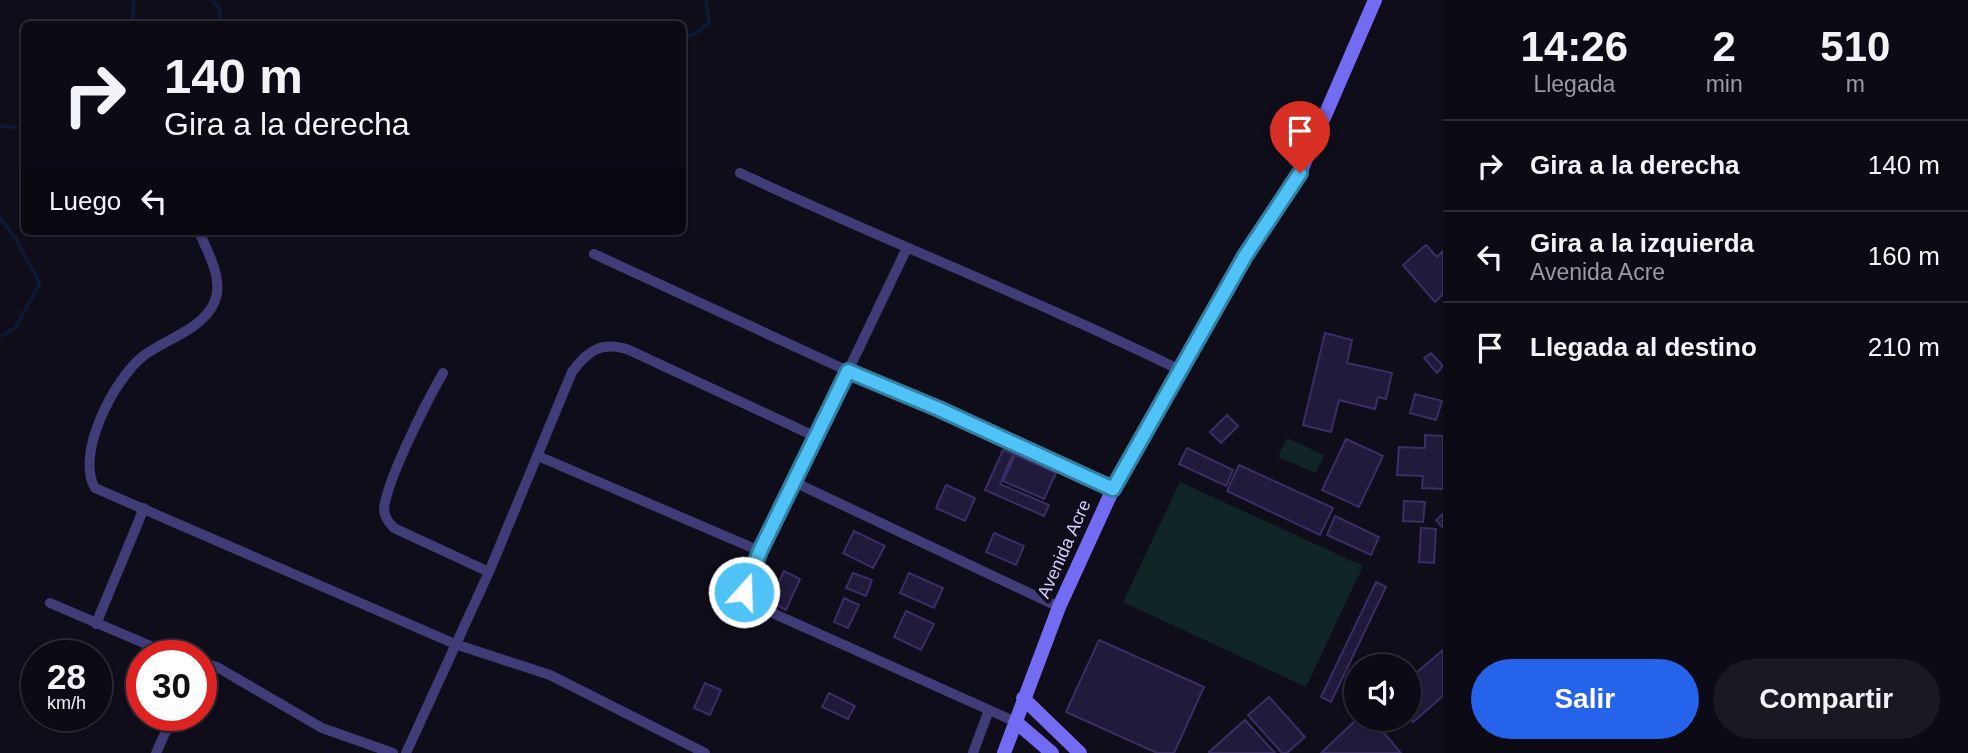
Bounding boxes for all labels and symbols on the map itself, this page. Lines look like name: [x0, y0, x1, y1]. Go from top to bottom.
pin: [1270, 101, 1330, 173]
street label: Avenida Acre: [1033, 497, 1095, 601]
position arrow: [707, 555, 781, 629]
speed limit sign: 30: [126, 640, 217, 731]

